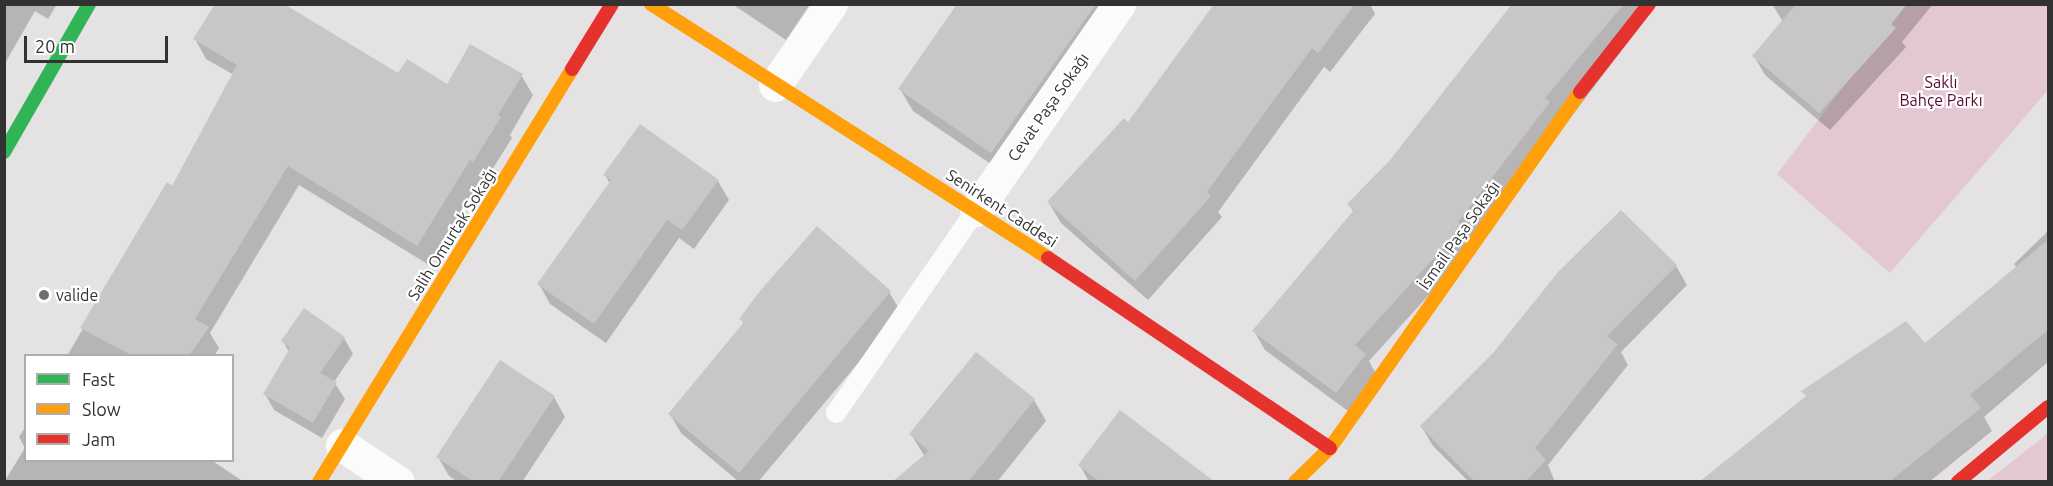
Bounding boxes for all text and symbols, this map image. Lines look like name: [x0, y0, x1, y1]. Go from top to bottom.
scale bar: [27, 24, 171, 62]
text: 20 m: [35, 36, 75, 56]
street label: Cevat Paşa Sokağı: [1003, 49, 1093, 165]
park label: Saklı Bahçe Parkı: [1899, 72, 1983, 110]
street label: Salih Omurtak Sokağı: [404, 164, 500, 304]
street label: Senirkent Caddesi: [943, 165, 1061, 251]
street label: İsmail Paşa Sokağı: [1414, 177, 1504, 293]
place label: valide: [56, 285, 98, 305]
marker: valide: [37, 288, 51, 302]
legend: [24, 354, 234, 462]
text: Fast: [82, 369, 115, 389]
text: Slow: [82, 399, 121, 419]
text: Jam: [82, 429, 116, 449]

